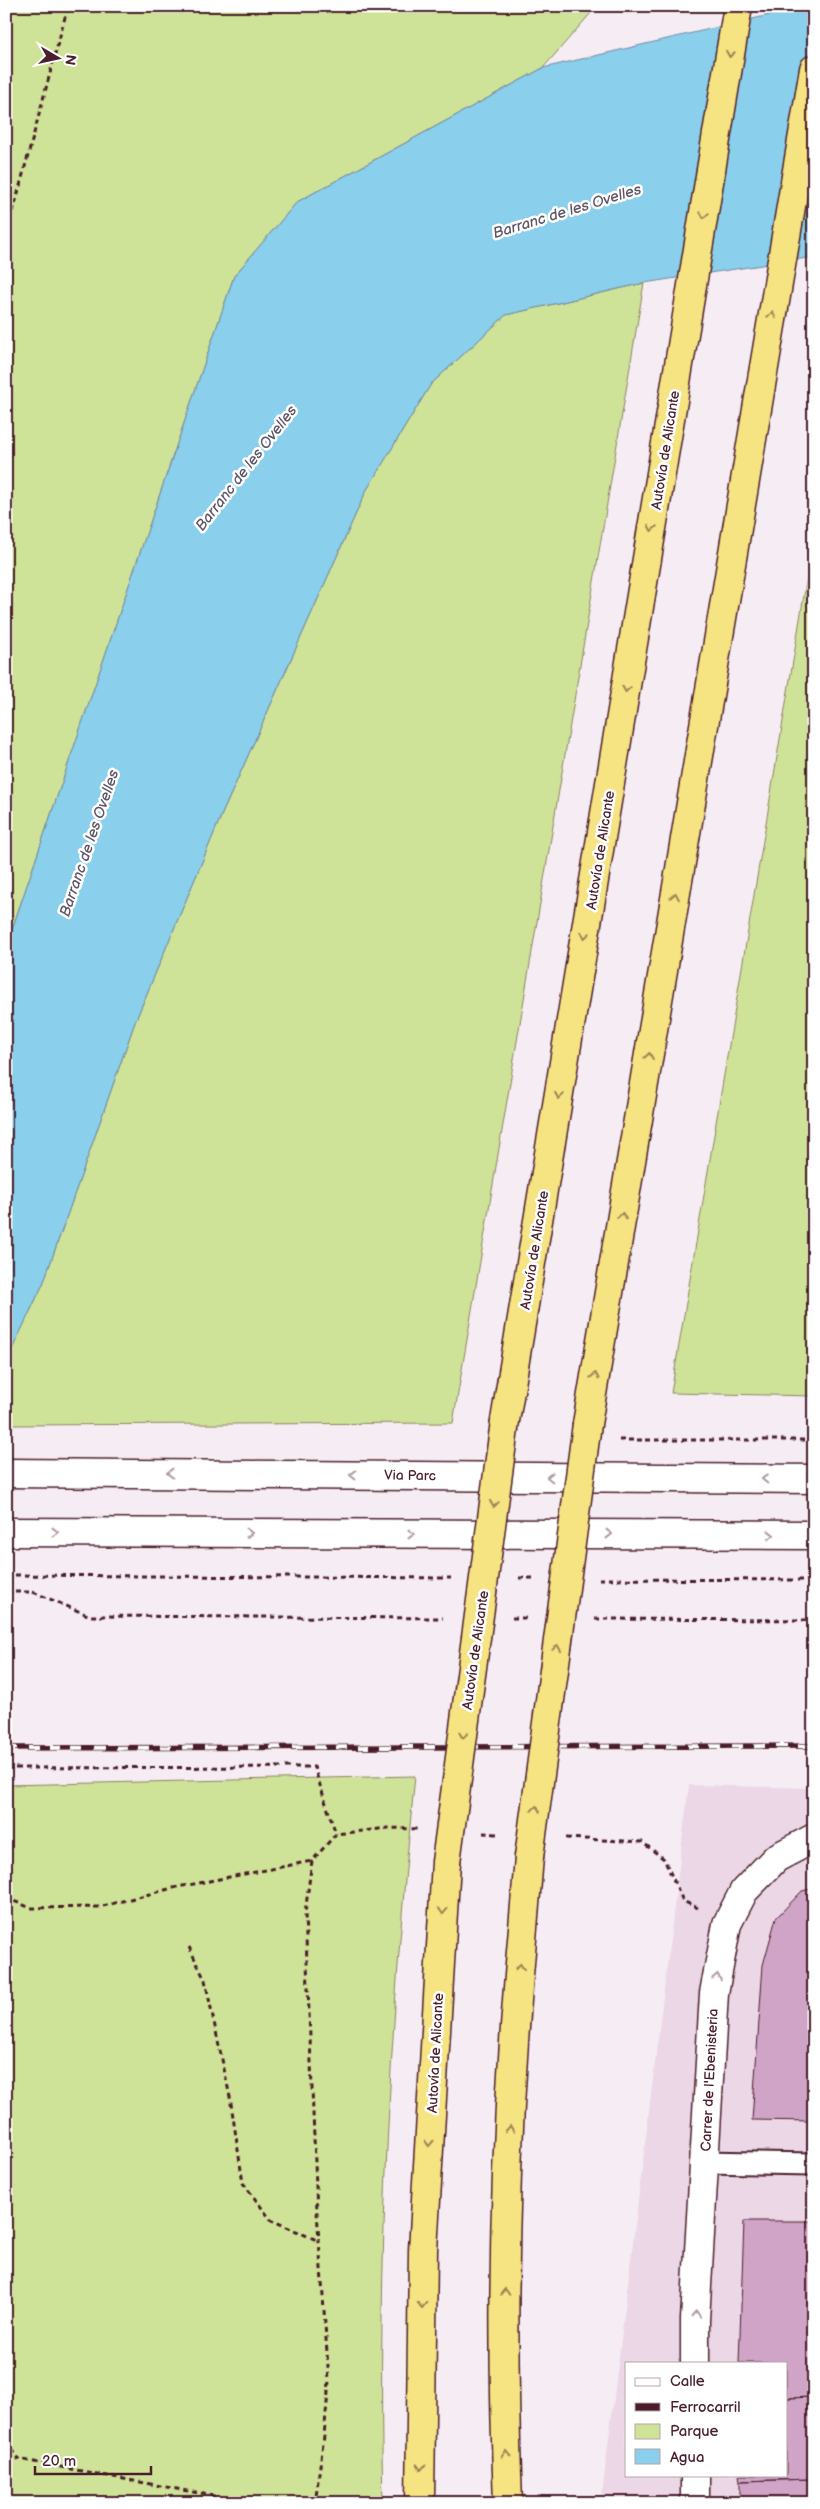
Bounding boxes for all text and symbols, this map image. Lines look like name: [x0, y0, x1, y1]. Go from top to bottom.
north arrow: [32, 32, 82, 82]
one-way arrow: [726, 50, 736, 59]
text: N: [61, 53, 80, 66]
water label: Barranc de les Ovelles: [491, 180, 644, 243]
one-way arrow: [699, 211, 710, 219]
one-way arrow: [766, 311, 777, 319]
street label: Autovía de Alicante: [648, 389, 683, 511]
water label: Barranc de les Ovelles: [192, 401, 302, 535]
one-way arrow: [648, 524, 658, 533]
one-way arrow: [622, 684, 632, 693]
water label: Barranc de les Ovelles: [55, 767, 124, 919]
street label: Autovía de Alicante: [583, 789, 618, 911]
one-way arrow: [670, 891, 680, 900]
one-way arrow: [581, 931, 591, 940]
one-way arrow: [643, 1051, 653, 1060]
one-way arrow: [554, 1092, 565, 1100]
street label: Autovía de Alicante: [517, 1189, 552, 1311]
one-way arrow: [616, 1212, 627, 1220]
one-way arrow: [590, 1372, 600, 1381]
street label: Via Parc: [384, 1467, 436, 1484]
one-way arrow: [166, 1468, 174, 1478]
one-way arrow: [348, 1469, 356, 1480]
one-way arrow: [546, 1471, 554, 1482]
one-way arrow: [761, 1474, 768, 1484]
one-way arrow: [489, 1501, 500, 1509]
one-way arrow: [52, 1527, 59, 1537]
one-way arrow: [246, 1528, 253, 1538]
one-way arrow: [408, 1529, 416, 1539]
one-way arrow: [605, 1529, 613, 1540]
one-way arrow: [768, 1530, 776, 1540]
street label: Autovía de Alicante: [459, 1589, 492, 1711]
one-way arrow: [552, 1643, 562, 1652]
one-way arrow: [458, 1731, 469, 1739]
one-way arrow: [530, 1804, 541, 1812]
one-way arrow: [438, 1907, 449, 1915]
one-way arrow: [514, 1963, 525, 1971]
one-way arrow: [712, 1973, 722, 1982]
street label: Autovía de Alicante: [424, 1993, 447, 2113]
street label: Carrer de l'Ebenisteria: [697, 2008, 722, 2152]
one-way arrow: [504, 2125, 515, 2133]
one-way arrow: [424, 2139, 435, 2147]
one-way arrow: [500, 2287, 510, 2295]
one-way arrow: [417, 2302, 427, 2309]
one-way arrow: [690, 2310, 701, 2318]
legend: [625, 2362, 788, 2476]
text: Calle: [670, 2372, 705, 2391]
text: Ferrocarril: [670, 2398, 741, 2417]
text: Parque: [670, 2422, 719, 2441]
scale bar: [35, 2444, 151, 2476]
text: Agua: [670, 2448, 704, 2467]
one-way arrow: [501, 2450, 511, 2458]
text: 20 m: [42, 2452, 76, 2471]
one-way arrow: [416, 2464, 426, 2472]

